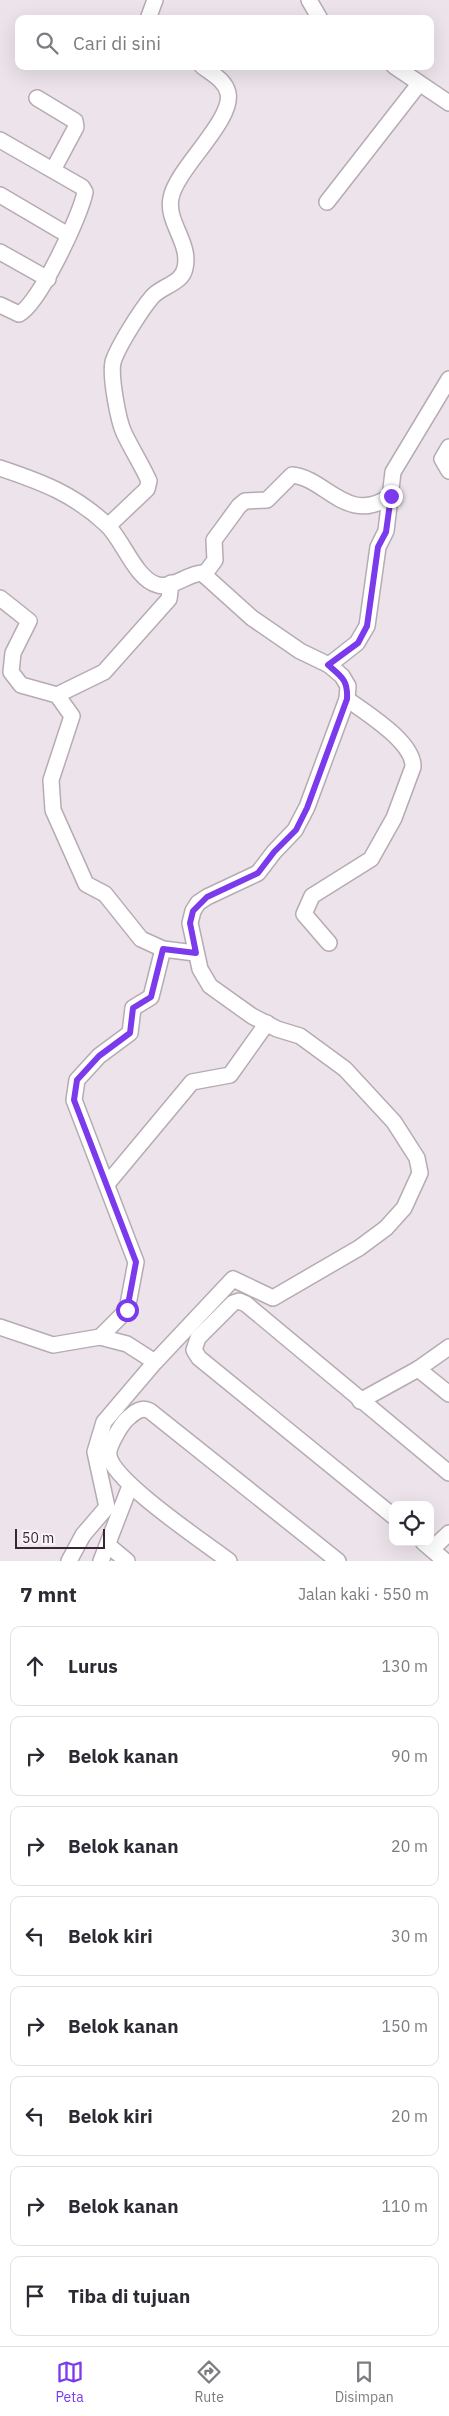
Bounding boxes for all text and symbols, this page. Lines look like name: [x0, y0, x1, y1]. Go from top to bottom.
search box: [15, 15, 434, 70]
icon: search: [33, 29, 61, 57]
text: Cari di sini: [73, 31, 161, 55]
route end: [380, 485, 403, 508]
route start: [116, 1299, 139, 1322]
map controls: [389, 1501, 434, 1546]
button: locate: [389, 1501, 434, 1546]
scale bar: [15, 1526, 105, 1549]
text: 50 m: [22, 1529, 54, 1547]
text: 7 mnt: [20, 1580, 77, 1608]
text: Jalan kaki · 550 m: [298, 1584, 429, 1604]
icon: ahead: [21, 1652, 49, 1680]
text: Lurus: [68, 1654, 118, 1678]
text: 130 m: [381, 1656, 428, 1676]
icon: right: [21, 1742, 49, 1770]
text: Belok kanan: [68, 1744, 179, 1768]
text: 90 m: [391, 1746, 428, 1766]
icon: right: [21, 1832, 49, 1860]
text: Belok kanan: [68, 1834, 179, 1858]
text: 20 m: [391, 1836, 428, 1856]
icon: left: [21, 1922, 49, 1950]
text: Belok kiri: [68, 1924, 153, 1948]
text: 30 m: [391, 1926, 428, 1946]
icon: right: [21, 2012, 49, 2040]
text: Belok kanan: [68, 2014, 179, 2038]
text: 150 m: [381, 2016, 428, 2036]
icon: left: [21, 2102, 49, 2130]
text: Belok kiri: [68, 2104, 153, 2128]
text: 20 m: [391, 2106, 428, 2126]
icon: right: [21, 2192, 49, 2220]
text: Belok kanan: [68, 2194, 179, 2218]
text: 110 m: [381, 2196, 428, 2216]
icon: arrive: [21, 2282, 49, 2310]
text: Tiba di tujuan: [68, 2284, 190, 2308]
tab: Peta: [55, 2358, 84, 2406]
tab: Rute: [194, 2358, 224, 2406]
tab: Disimpan: [335, 2358, 394, 2406]

